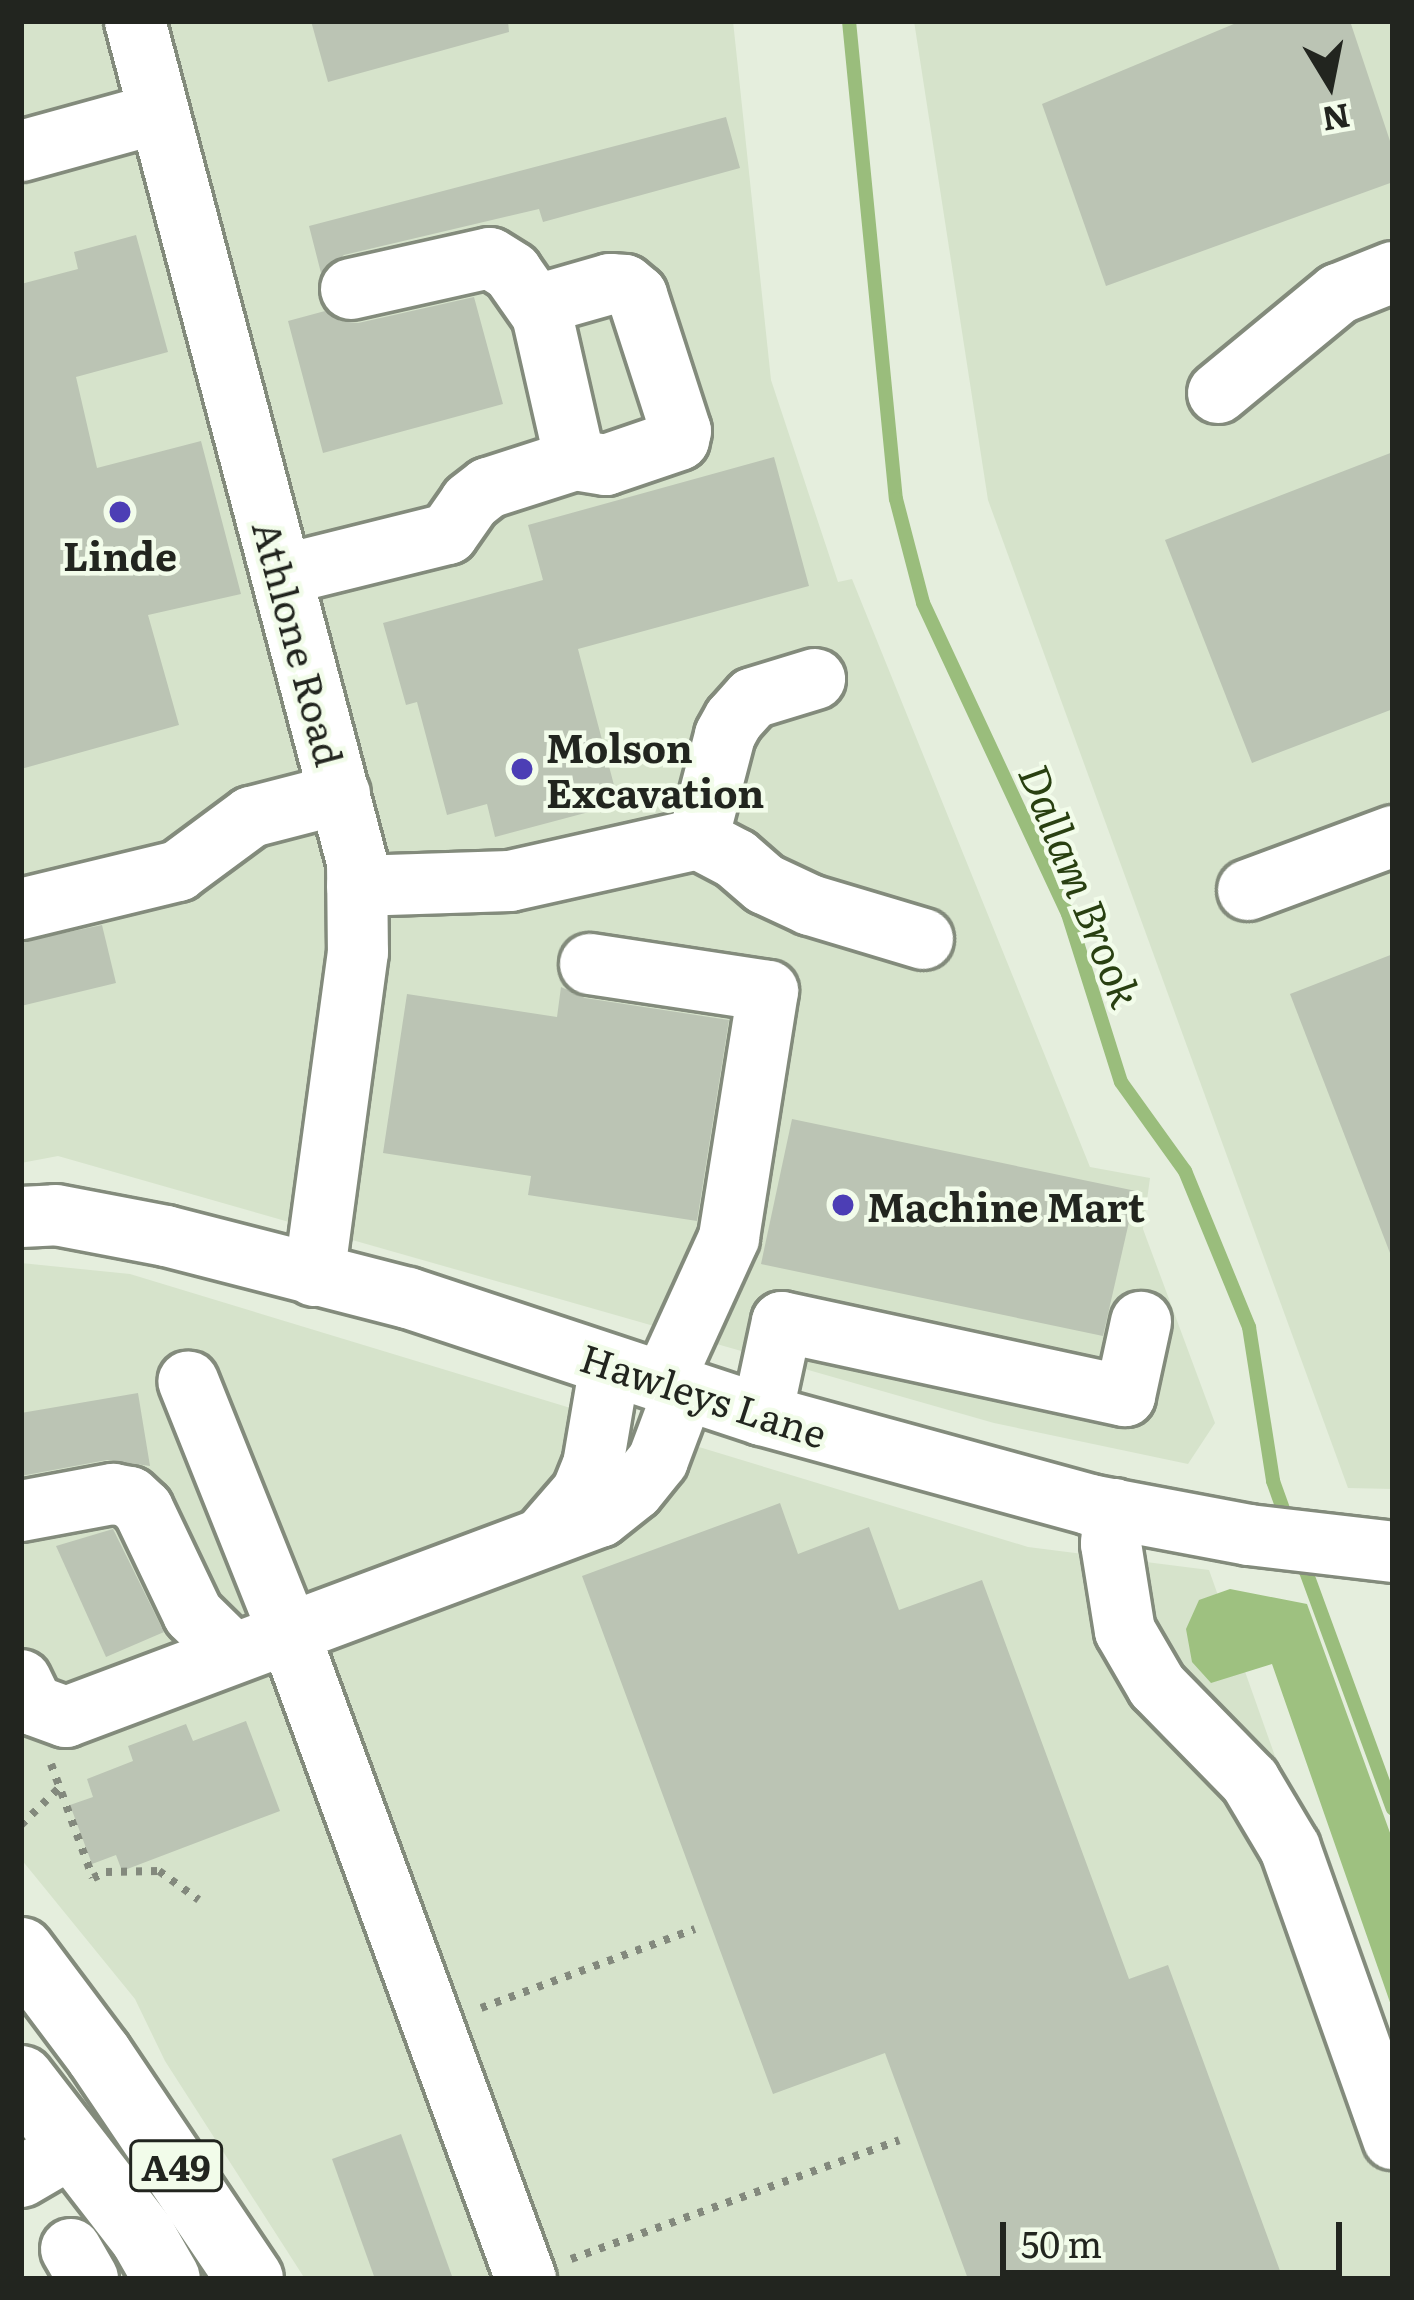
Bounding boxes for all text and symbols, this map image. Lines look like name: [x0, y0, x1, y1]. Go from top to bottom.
north arrow: [1270, 24, 1390, 144]
text: N: [1318, 93, 1354, 146]
marker: Linde: [107, 499, 133, 525]
street label: Athlone Road: [245, 515, 355, 771]
place label: Linde: [63, 531, 177, 577]
place label: Molson Excavation: [546, 724, 764, 815]
marker: Molson Excavation: [509, 756, 535, 782]
water label: Dallam Brook: [1010, 756, 1154, 1014]
place label: Machine Mart: [867, 1182, 1145, 1228]
marker: Machine Mart: [830, 1192, 856, 1218]
street label: Hawleys Lane: [575, 1332, 833, 1456]
road number: A49: [128, 2136, 224, 2196]
scale bar: [1006, 2198, 1348, 2272]
text: 50 m: [1021, 2216, 1102, 2269]

